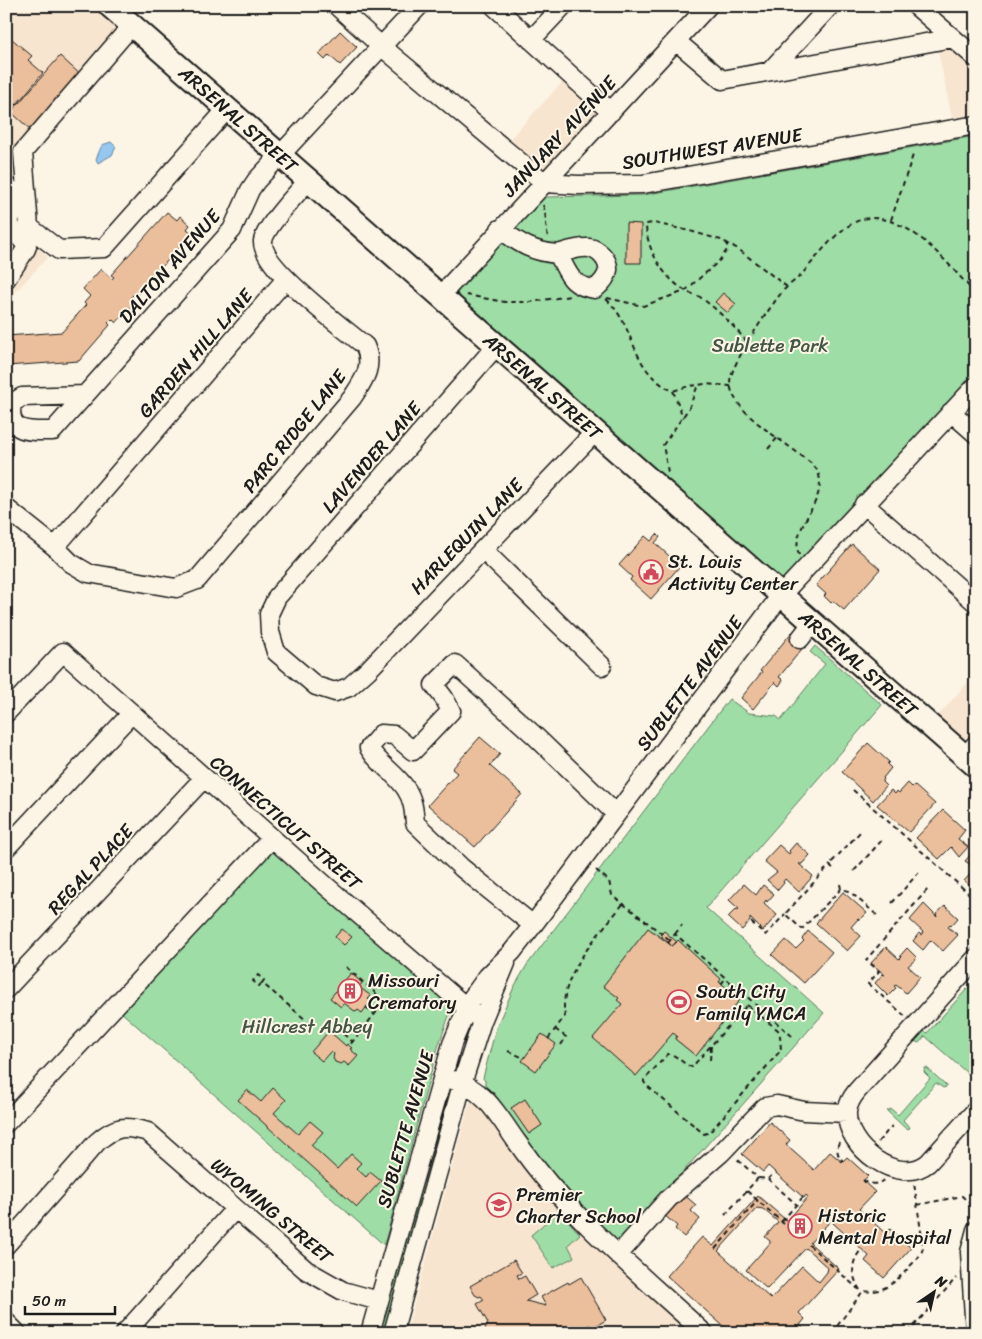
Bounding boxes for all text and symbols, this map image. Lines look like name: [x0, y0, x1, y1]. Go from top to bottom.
street label: ARSENAL STREET: [170, 57, 306, 182]
street label: JANUARY AVENUE: [493, 67, 626, 206]
street label: SOUTHWEST AVENUE: [620, 118, 806, 179]
street label: DALTON AVENUE: [110, 200, 230, 331]
street label: GARDEN HILL LANE: [130, 280, 262, 426]
street label: ARSENAL STREET: [475, 324, 611, 449]
park label: Sublette Park: [712, 329, 828, 362]
street label: PARC RIDGE LANE: [234, 361, 356, 501]
street label: LAVENDER LANE: [313, 393, 431, 521]
street label: HARLEQUIN LANE: [402, 469, 532, 602]
place label: St. Louis Activity Center: [667, 545, 799, 600]
public building icon: St. Louis Activity Center: [638, 559, 664, 585]
street label: ARSENAL STREET: [790, 601, 926, 726]
street label: SUBLETTE AVENUE: [627, 607, 752, 758]
street label: CONNECTICUT STREET: [202, 747, 370, 899]
street label: REGAL PLACE: [39, 815, 142, 922]
place label: Missouri Crematory: [368, 964, 456, 1019]
place label: South City Family YMCA: [696, 975, 806, 1030]
building icon: Missouri Crematory: [337, 978, 363, 1004]
sports icon: South City Family YMCA: [666, 989, 692, 1015]
park label: Hillcrest Abbey: [242, 1010, 372, 1043]
street label: SUBLETTE AVENUE: [367, 1045, 444, 1212]
street label: WYOMING STREET: [203, 1149, 341, 1273]
place label: Premier Charter School: [516, 1178, 642, 1233]
school or university icon: Premier Charter School: [486, 1192, 512, 1218]
place label: Historic Mental Hospital: [818, 1199, 952, 1254]
building icon: Historic Mental Hospital: [787, 1213, 813, 1239]
north arrow: [910, 1266, 960, 1316]
text: N: [929, 1268, 952, 1295]
scale bar: [25, 1284, 115, 1316]
text: 50 m: [32, 1288, 67, 1314]

